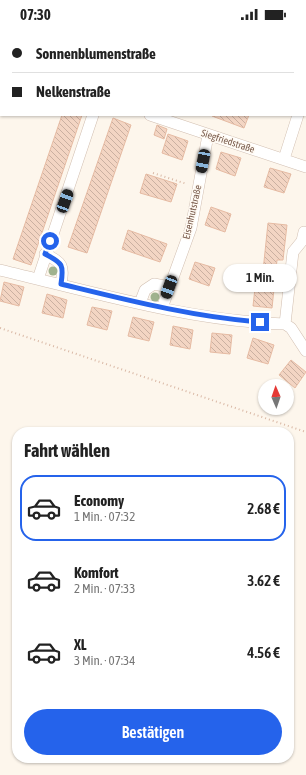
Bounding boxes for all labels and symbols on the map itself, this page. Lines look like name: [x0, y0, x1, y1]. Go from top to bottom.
street label: Siegfriedstraße: [200, 127, 257, 155]
car: [195, 148, 211, 174]
street label: Eisenhutstraße: [180, 183, 204, 240]
car: [55, 188, 75, 214]
route start: [41, 232, 59, 250]
callout: 1 Min.: [223, 264, 297, 292]
car: [159, 274, 179, 300]
route end: [251, 313, 269, 331]
north arrow: [258, 379, 294, 415]

